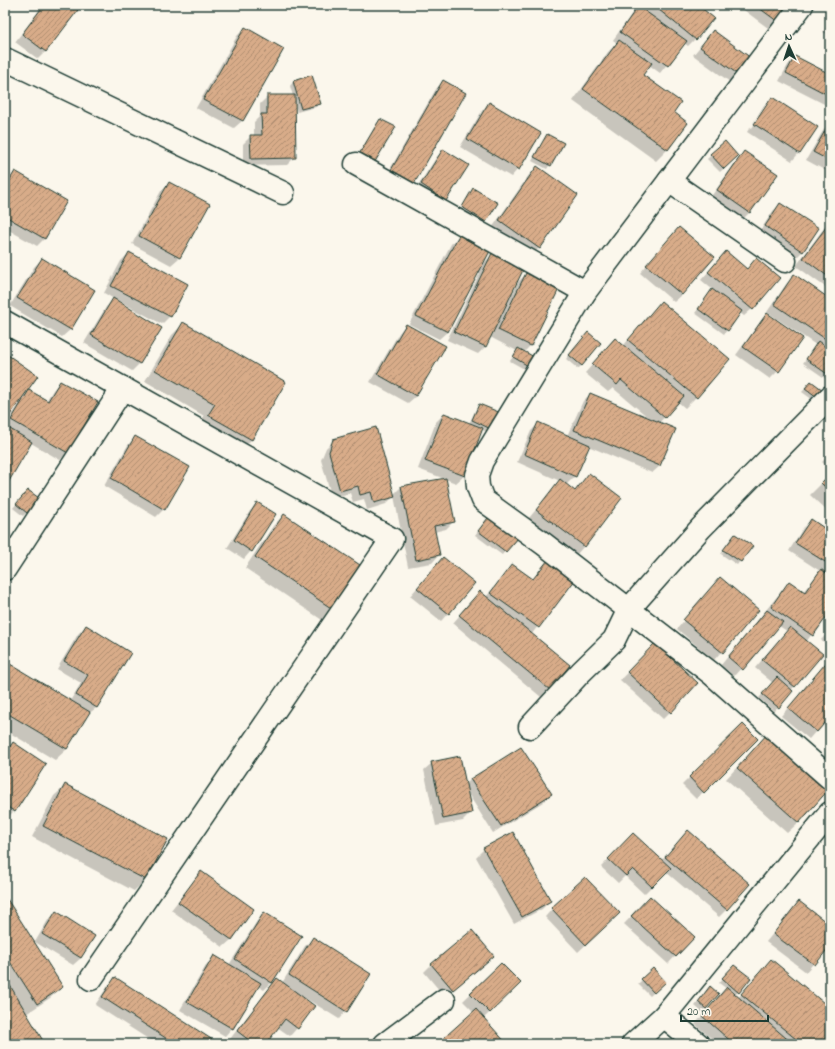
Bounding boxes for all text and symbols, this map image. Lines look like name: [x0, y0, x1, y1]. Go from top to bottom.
north arrow: [769, 26, 809, 66]
text: N: [784, 29, 793, 45]
scale bar: [681, 997, 768, 1023]
text: 20 m: [687, 1003, 710, 1021]

